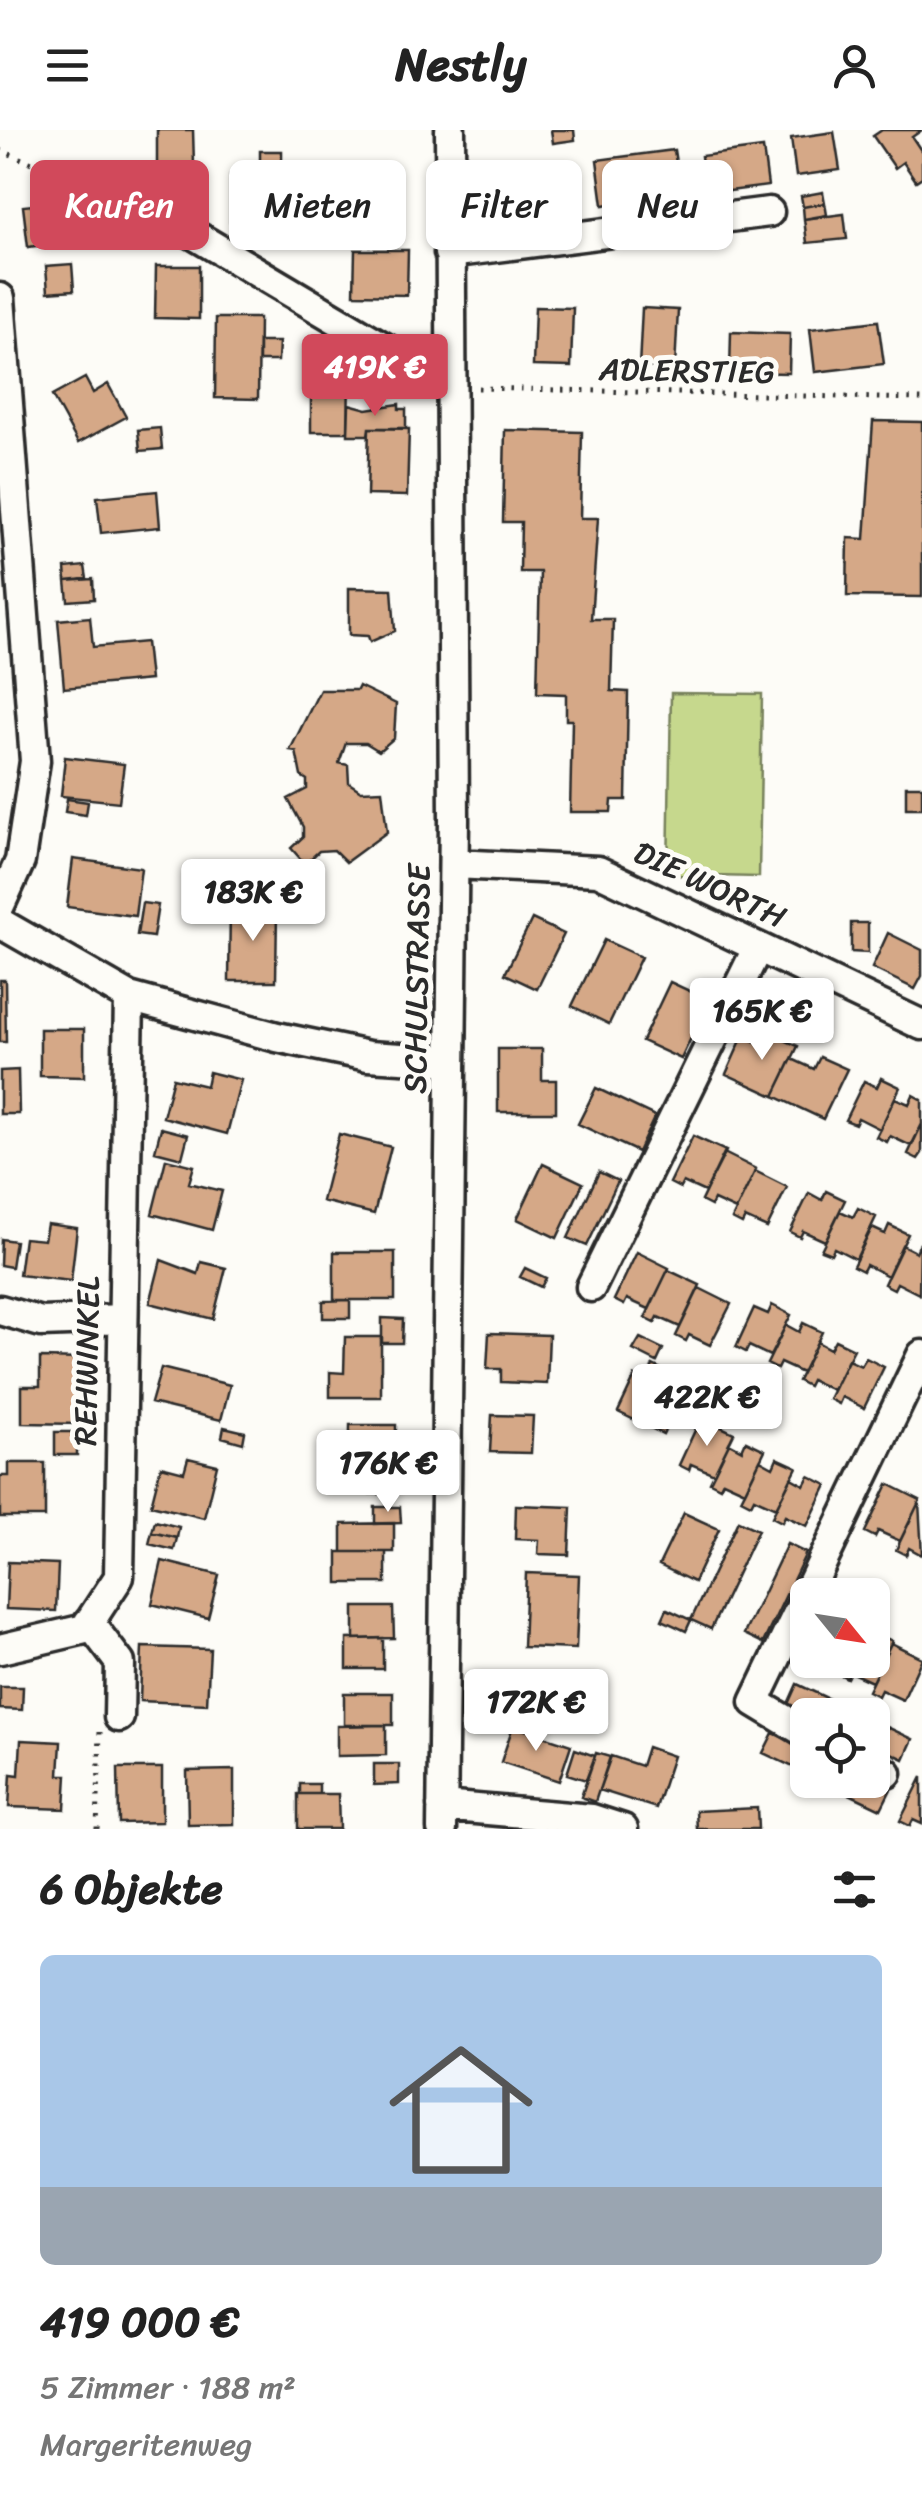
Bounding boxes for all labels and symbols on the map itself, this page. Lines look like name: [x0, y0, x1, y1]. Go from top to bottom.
pin: 419K €: [294, 334, 456, 419]
street label: ADLERSTIEG: [597, 341, 776, 401]
street label: DIE WORTH: [624, 825, 796, 945]
pin: 183K €: [172, 859, 334, 944]
street label: SCHULSTRASSE: [386, 861, 448, 1094]
pin: 165K €: [681, 978, 843, 1063]
street label: REHWINKEL: [57, 1276, 117, 1446]
pin: 422K €: [626, 1364, 788, 1449]
pin: 176K €: [307, 1430, 469, 1515]
north arrow: [790, 1578, 890, 1678]
pin: 172K €: [455, 1669, 617, 1754]

